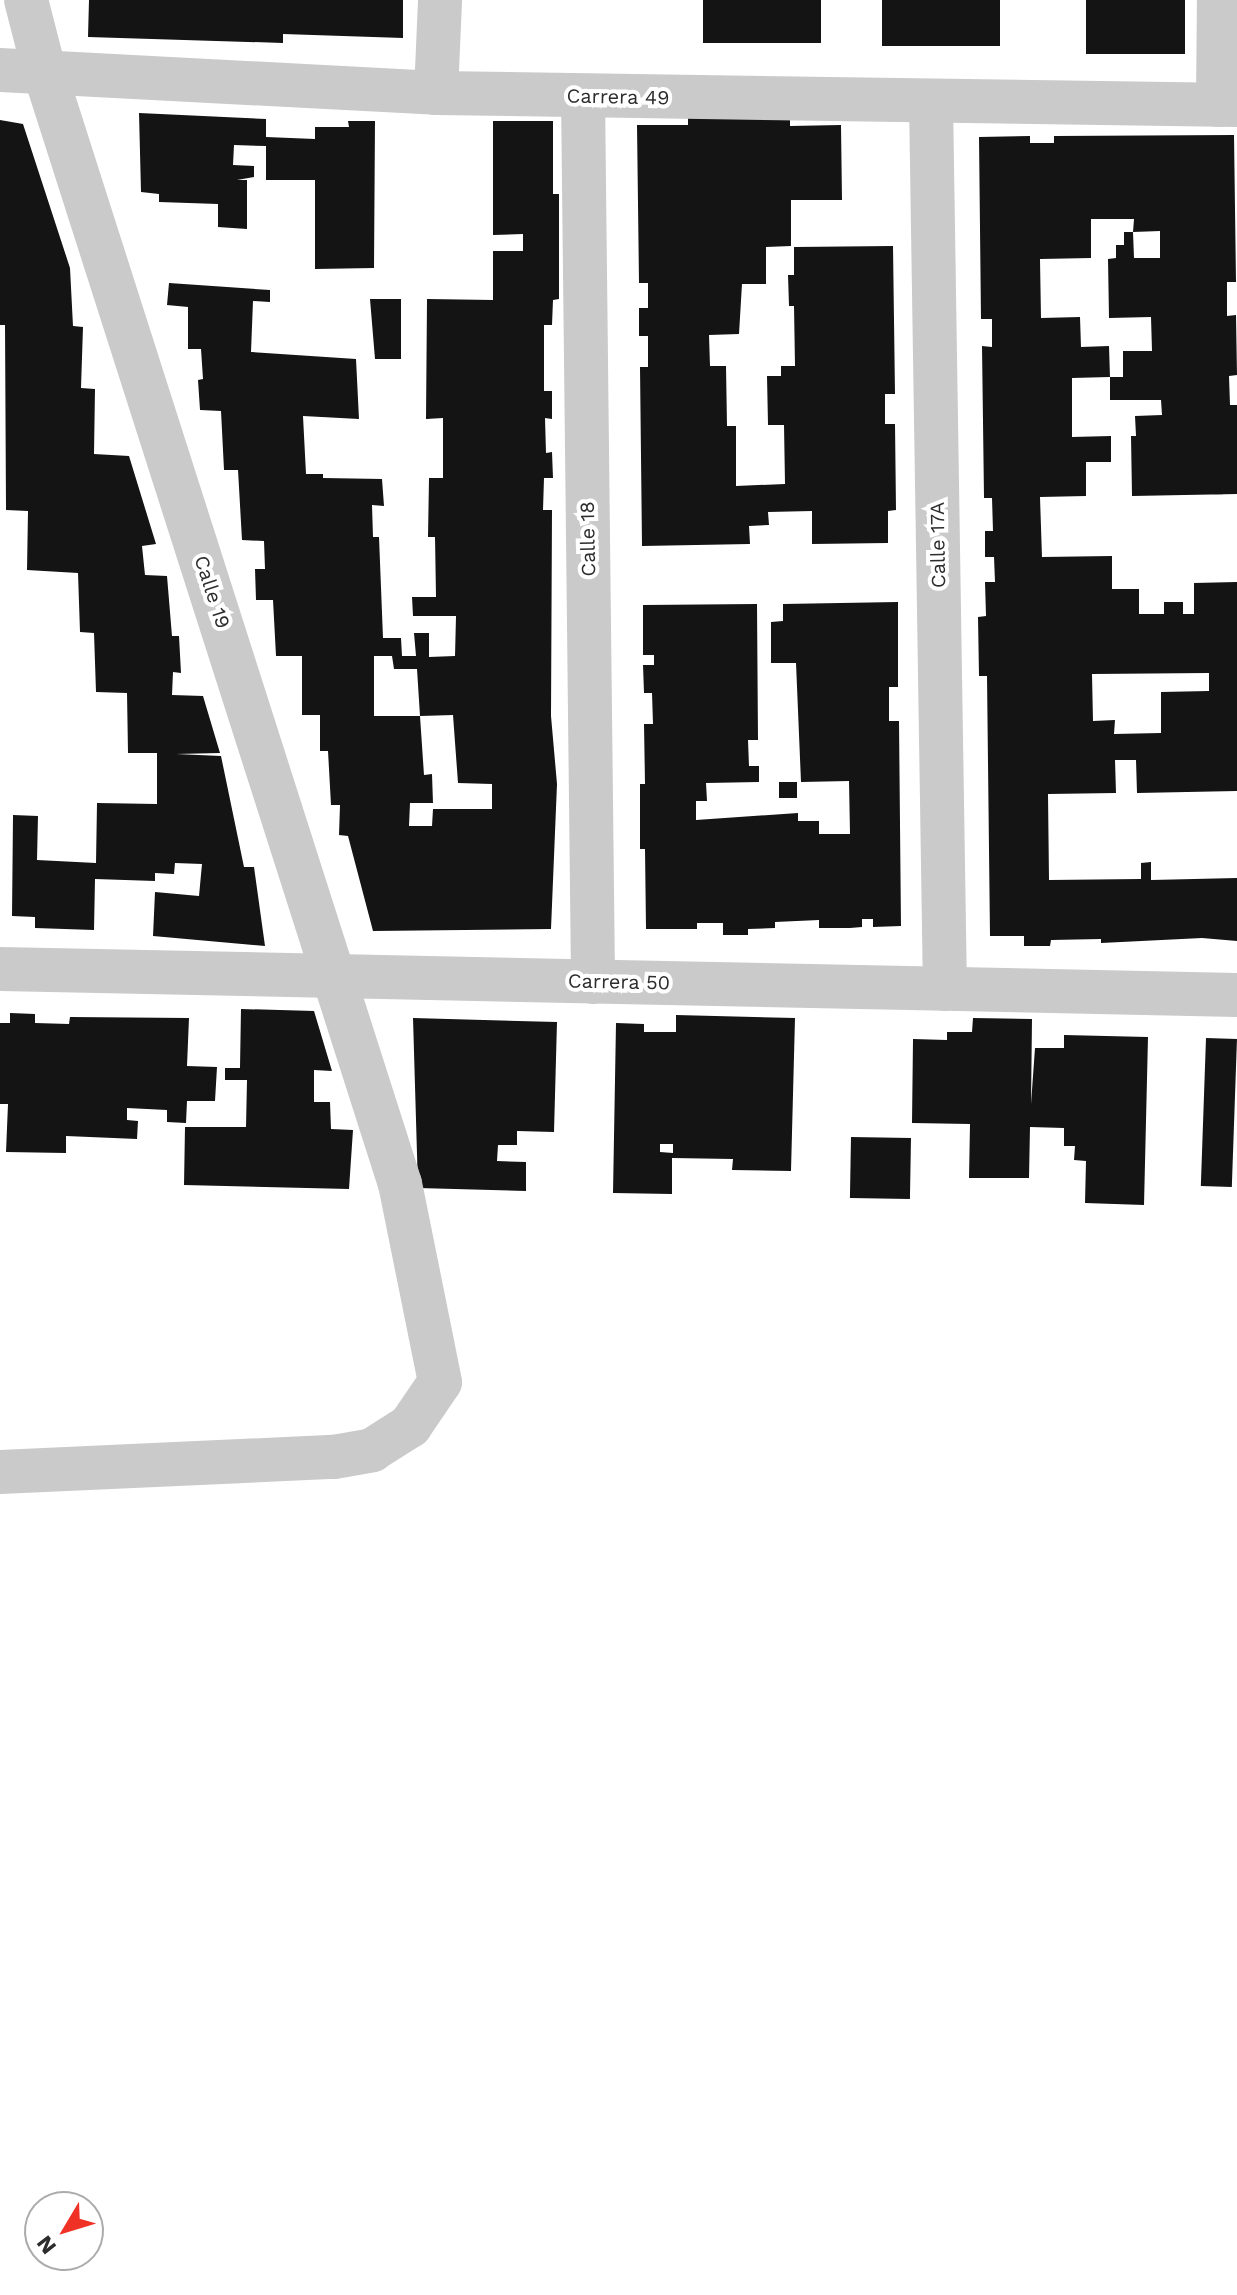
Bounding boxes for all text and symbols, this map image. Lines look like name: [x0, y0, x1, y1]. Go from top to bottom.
street label: Carrera 49: [566, 84, 670, 110]
street label: Calle 18: [575, 501, 601, 577]
street label: Calle 17A: [925, 501, 951, 589]
street label: Calle 19: [189, 552, 235, 632]
street label: Carrera 50: [567, 969, 671, 995]
north arrow: [24, 2191, 104, 2271]
text: N: [31, 2231, 61, 2259]

